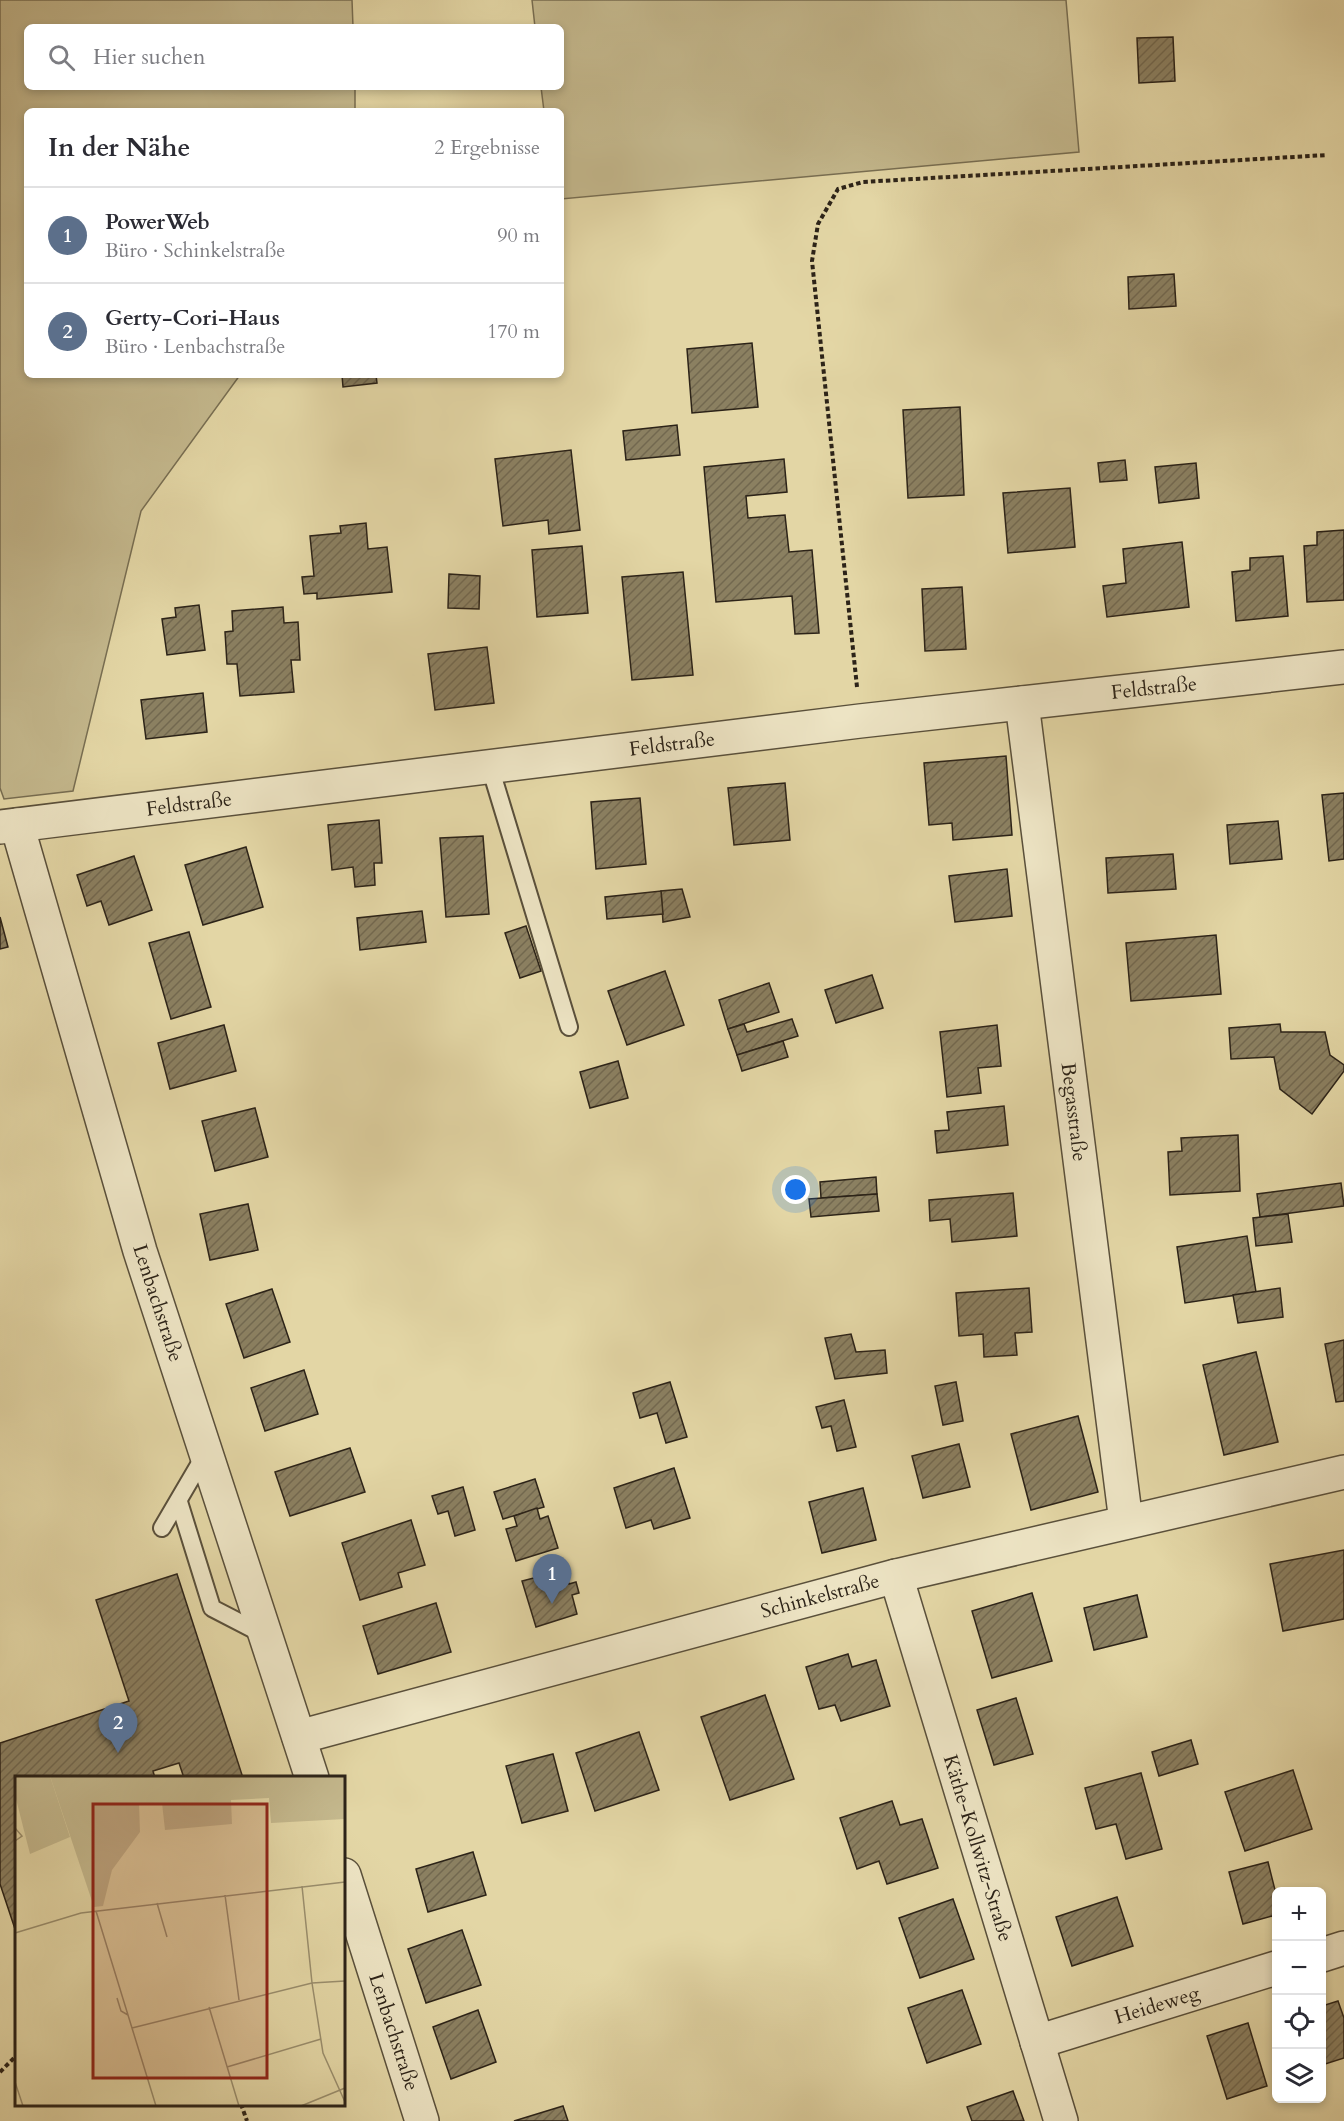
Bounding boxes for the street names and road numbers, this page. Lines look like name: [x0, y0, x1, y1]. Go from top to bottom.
street label: Feldstraße: [1110, 670, 1198, 706]
street label: Feldstraße: [628, 725, 716, 763]
street label: Feldstraße: [145, 785, 233, 823]
street label: Begasstraße: [1055, 1061, 1093, 1163]
street label: Lenbachstraße: [126, 1241, 190, 1365]
street label: Schinkelstraße: [758, 1567, 882, 1625]
street label: Käthe-Kollwitz-Straße: [937, 1751, 1019, 1945]
street label: Lenbachstraße: [362, 1970, 426, 2094]
street label: Heideweg: [1111, 1979, 1204, 2031]

